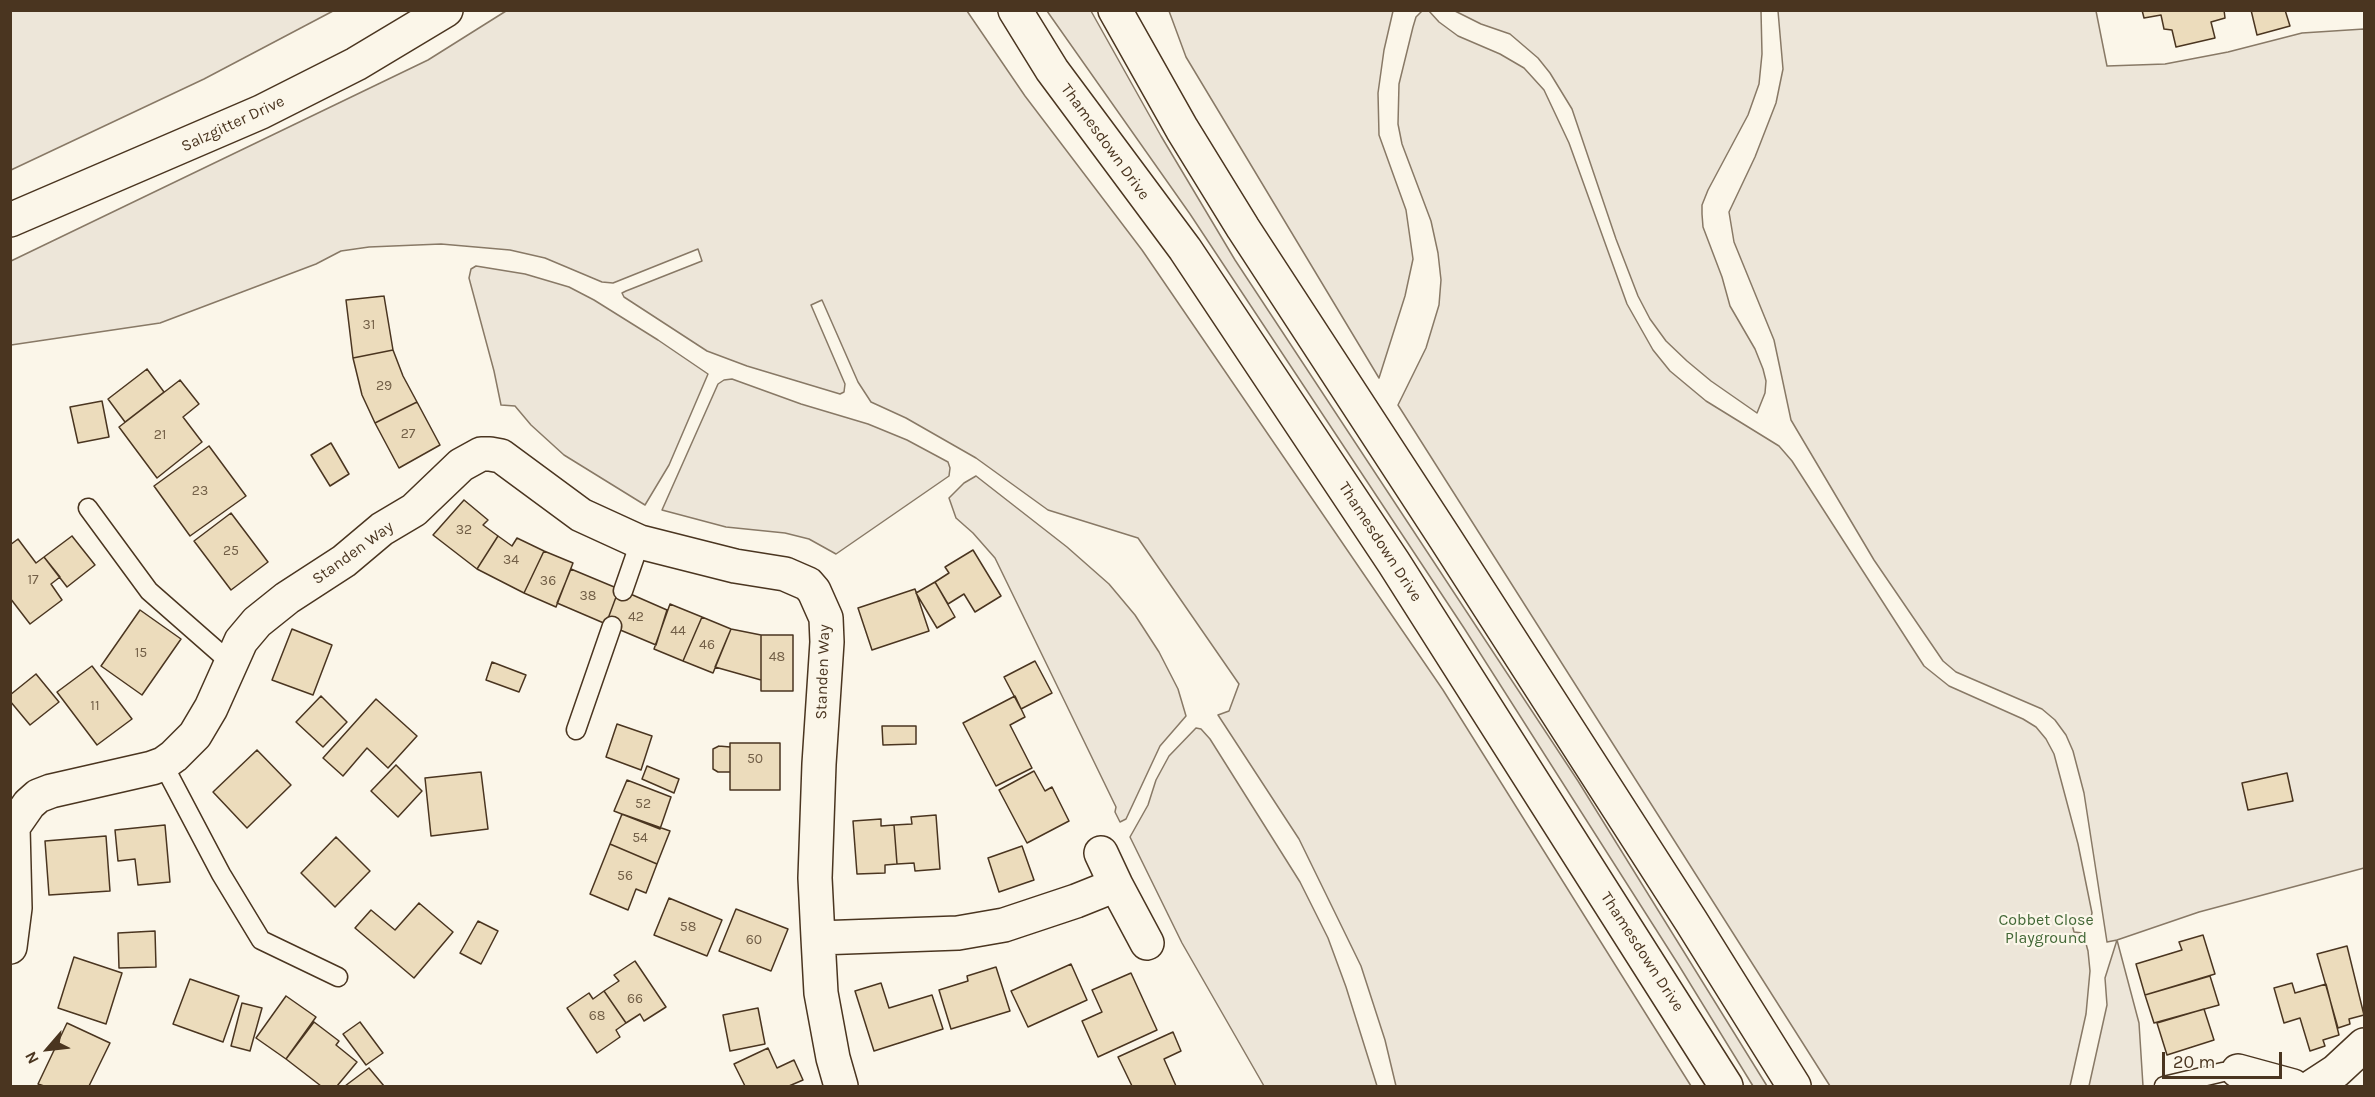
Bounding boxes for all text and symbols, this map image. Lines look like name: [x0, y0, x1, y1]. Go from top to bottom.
street label: Thamesdown Drive: [1056, 80, 1154, 204]
street label: Salzgitter Drive: [178, 92, 288, 156]
house number: 31: [363, 317, 375, 333]
house number: 29: [376, 378, 392, 394]
house number: 27: [401, 426, 415, 442]
house number: 21: [154, 427, 166, 443]
street label: Thamesdown Drive: [1334, 479, 1426, 605]
house number: 23: [192, 483, 208, 499]
street label: Standen Way: [309, 517, 397, 589]
house number: 32: [456, 522, 472, 538]
house number: 25: [223, 543, 239, 559]
house number: 34: [503, 552, 519, 568]
house number: 17: [27, 572, 39, 588]
house number: 36: [540, 573, 556, 589]
house number: 38: [580, 588, 596, 604]
house number: 42: [628, 609, 644, 625]
house number: 44: [670, 623, 686, 639]
street label: Standen Way: [812, 624, 834, 720]
house number: 46: [699, 637, 715, 653]
house number: 15: [135, 645, 147, 661]
house number: 48: [769, 649, 785, 665]
house number: 11: [90, 698, 100, 714]
house number: 50: [747, 751, 763, 767]
house number: 52: [635, 796, 651, 812]
house number: 54: [632, 830, 648, 846]
house number: 56: [617, 868, 633, 884]
street label: Thamesdown Drive: [1596, 889, 1688, 1015]
park label: Cobbet Close Playground: [1998, 910, 2094, 948]
house number: 58: [680, 919, 696, 935]
house number: 60: [746, 932, 762, 948]
house number: 66: [627, 991, 643, 1007]
house number: 68: [589, 1008, 605, 1024]
north arrow: [18, 1019, 78, 1079]
scale bar: [2165, 1040, 2285, 1078]
text: N: [21, 1048, 43, 1067]
text: 20 m: [2173, 1051, 2215, 1073]

